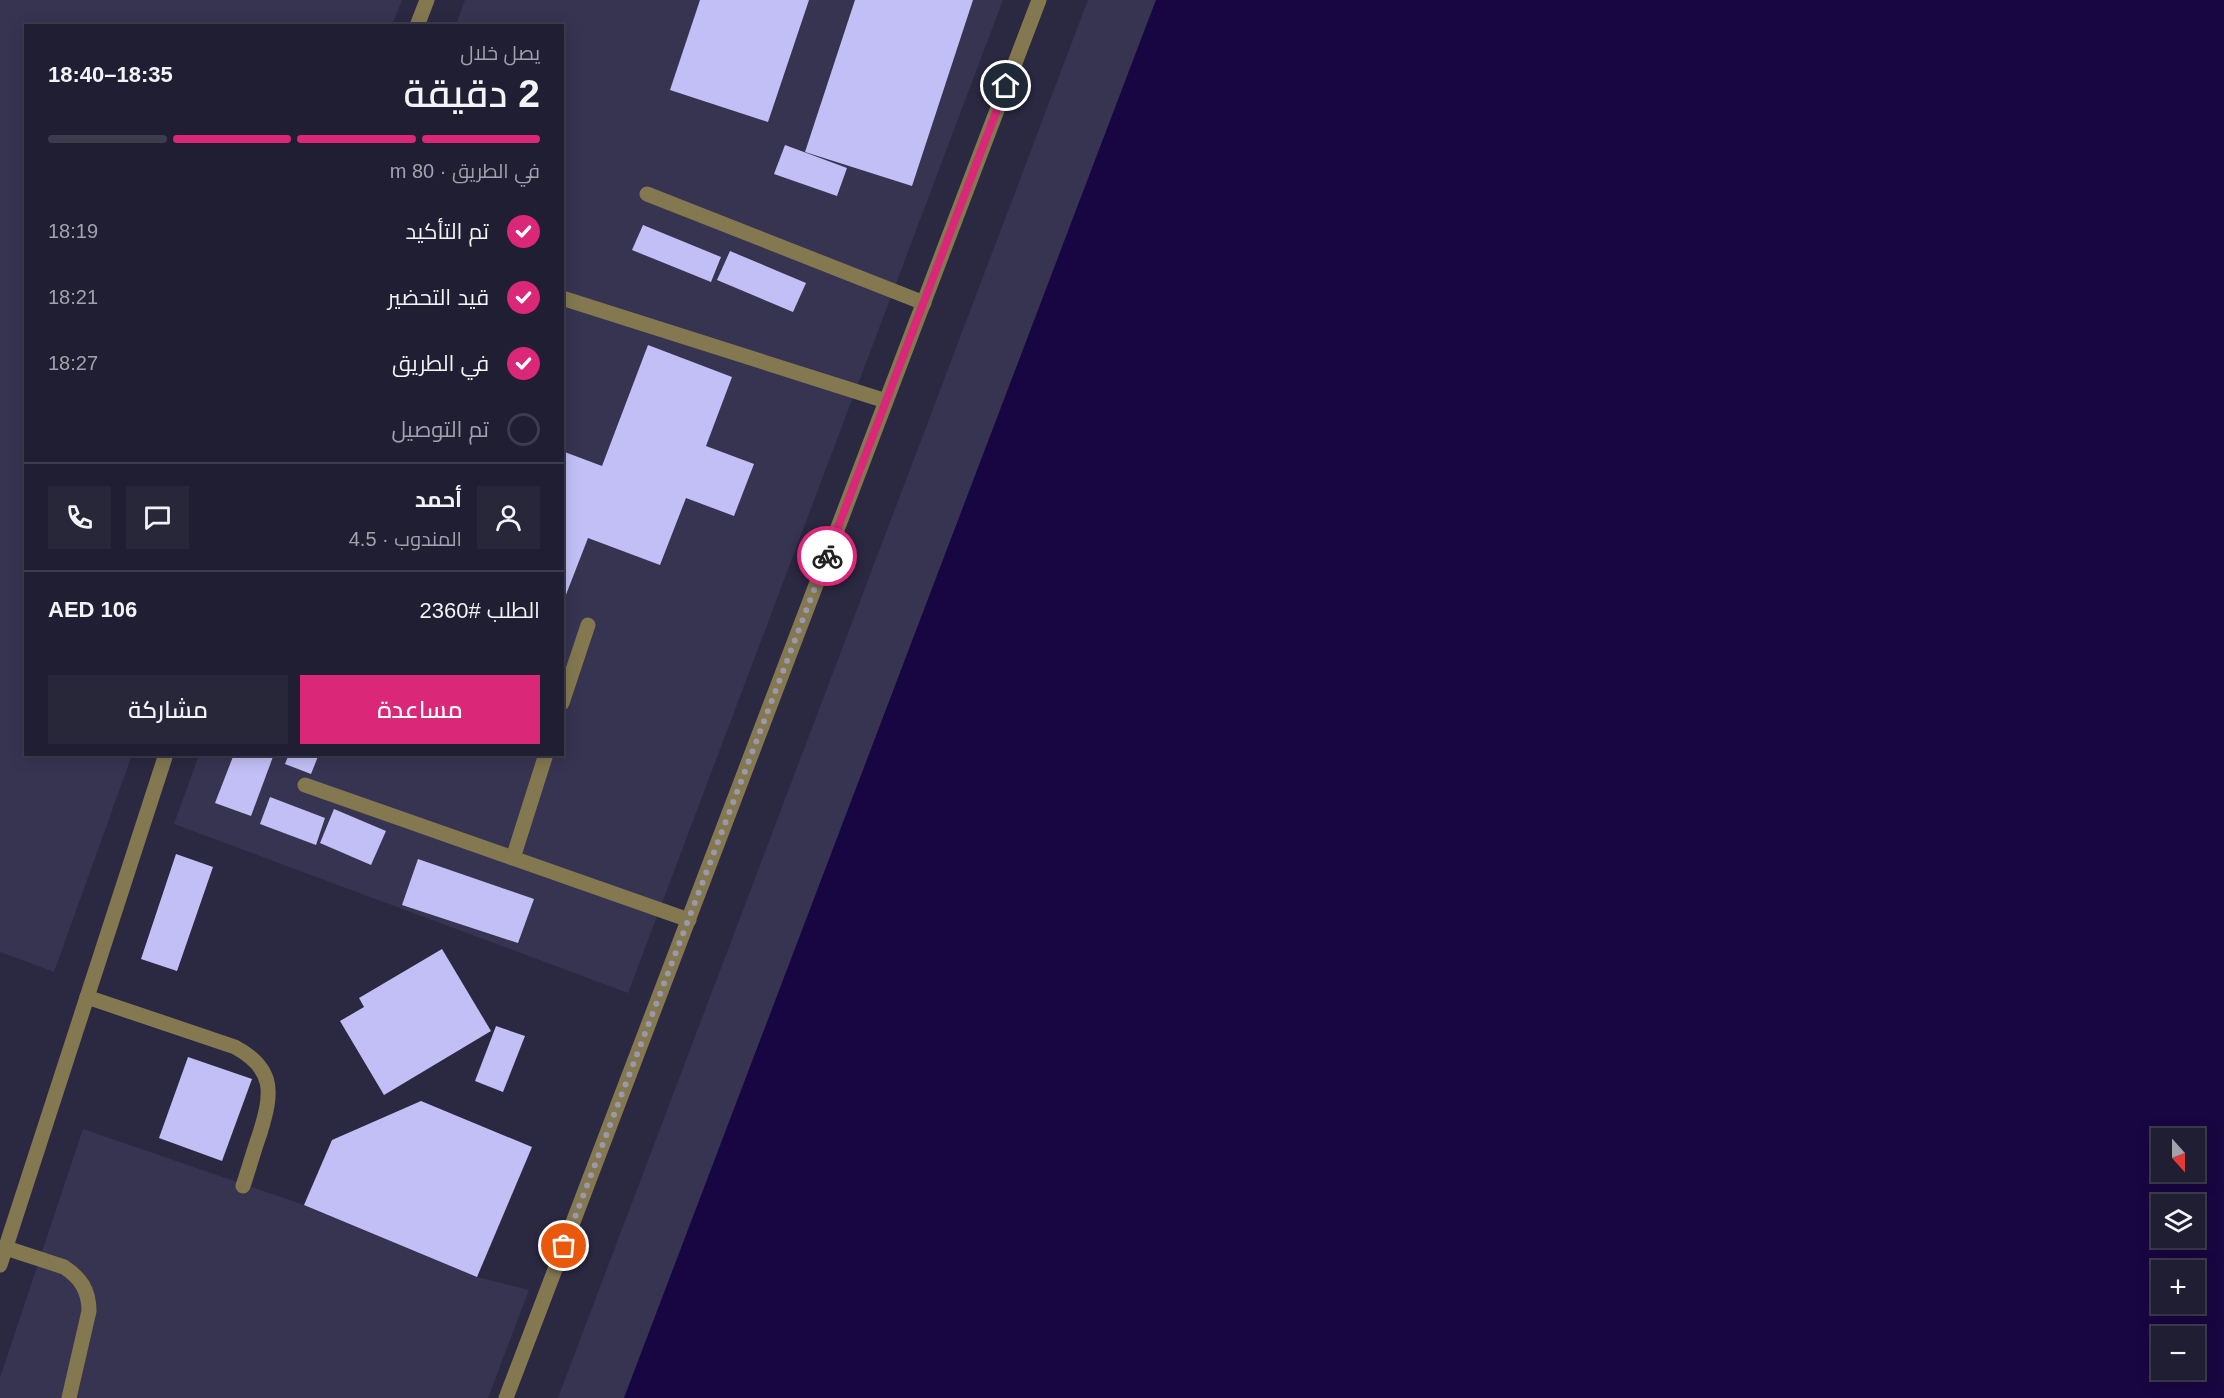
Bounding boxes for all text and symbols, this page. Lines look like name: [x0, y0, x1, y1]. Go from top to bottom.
text: يصل خلال: [460, 42, 540, 64]
pin: [980, 60, 1031, 111]
text: 18:35–18:40: [48, 62, 173, 87]
icon: home: [989, 69, 1022, 102]
text: 2 دقيقة: [404, 72, 540, 115]
text: في الطريق · 80 m: [390, 160, 540, 182]
icon: check: [507, 215, 540, 248]
text: تم التأكيد: [406, 219, 489, 244]
text: 18:19: [48, 220, 98, 242]
icon: check: [507, 281, 540, 314]
text: قيد التحضير: [388, 285, 489, 310]
text: 18:21: [48, 286, 98, 308]
icon: check: [507, 347, 540, 380]
text: في الطريق: [392, 351, 489, 376]
text: 18:27: [48, 352, 98, 374]
text: تم التوصيل: [391, 417, 489, 442]
button: phone: [48, 486, 111, 549]
button: chat: [126, 486, 189, 549]
button: person: [477, 486, 540, 549]
text: أحمد: [415, 487, 462, 512]
courier: [797, 526, 857, 586]
text: المندوب · 4.5: [349, 528, 462, 550]
icon: bike: [811, 540, 844, 573]
text: AED 106: [48, 597, 137, 622]
text: الطلب #2360: [420, 598, 540, 623]
button: مشاركة: [48, 675, 288, 744]
button: مساعدة: [300, 675, 540, 744]
north arrow: [2151, 1128, 2205, 1182]
map controls: [2151, 1128, 2205, 1380]
button: layers: [2151, 1194, 2205, 1248]
pin: [538, 1220, 589, 1271]
icon: bag: [547, 1229, 580, 1262]
button: +: [2151, 1260, 2205, 1314]
button: −: [2151, 1326, 2205, 1380]

